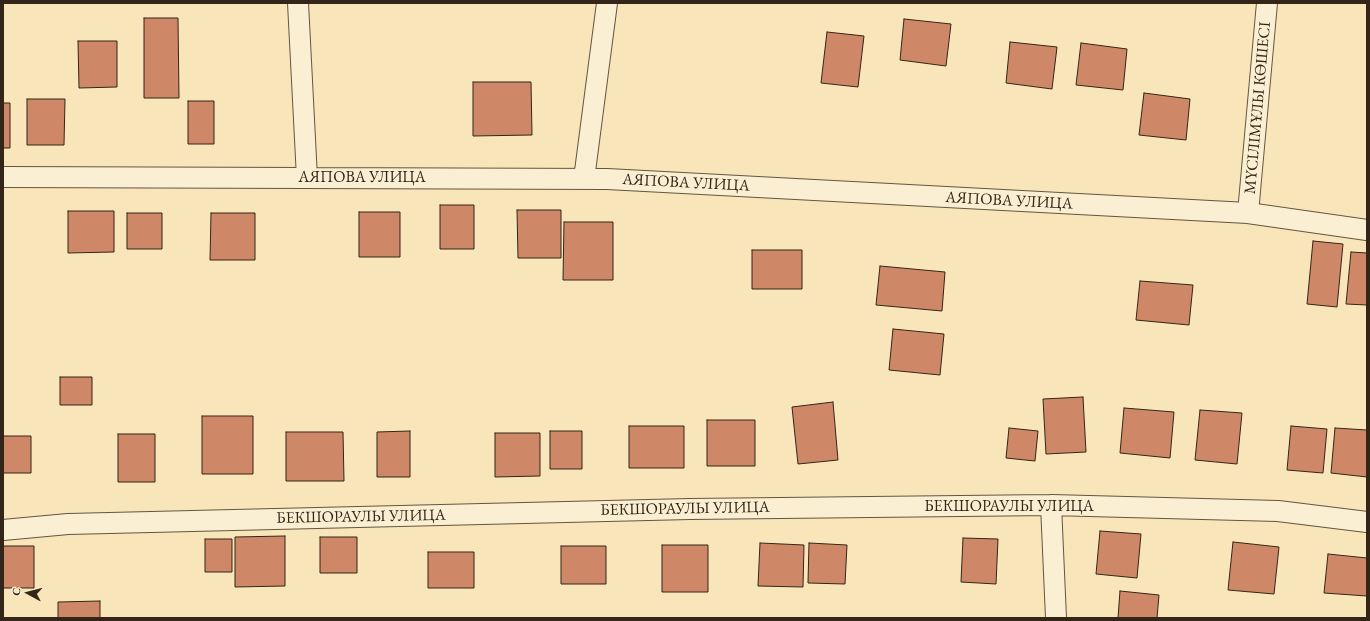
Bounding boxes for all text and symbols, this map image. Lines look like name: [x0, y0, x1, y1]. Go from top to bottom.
street label: МҮСІЛІМҰЛЫ КӨШЕСІ: [1241, 21, 1275, 195]
street label: АЯПОВА УЛИЦА: [298, 168, 426, 188]
street label: АЯПОВА УЛИЦА: [622, 170, 750, 196]
street label: АЯПОВА УЛИЦА: [945, 188, 1073, 214]
street label: БЕКШОРАУЛЫ УЛИЦА: [924, 497, 1094, 517]
street label: БЕКШОРАУЛЫ УЛИЦА: [600, 498, 770, 520]
street label: БЕКШОРАУЛЫ УЛИЦА: [276, 506, 446, 528]
north arrow: [8, 573, 48, 613]
text: С: [9, 587, 24, 596]

